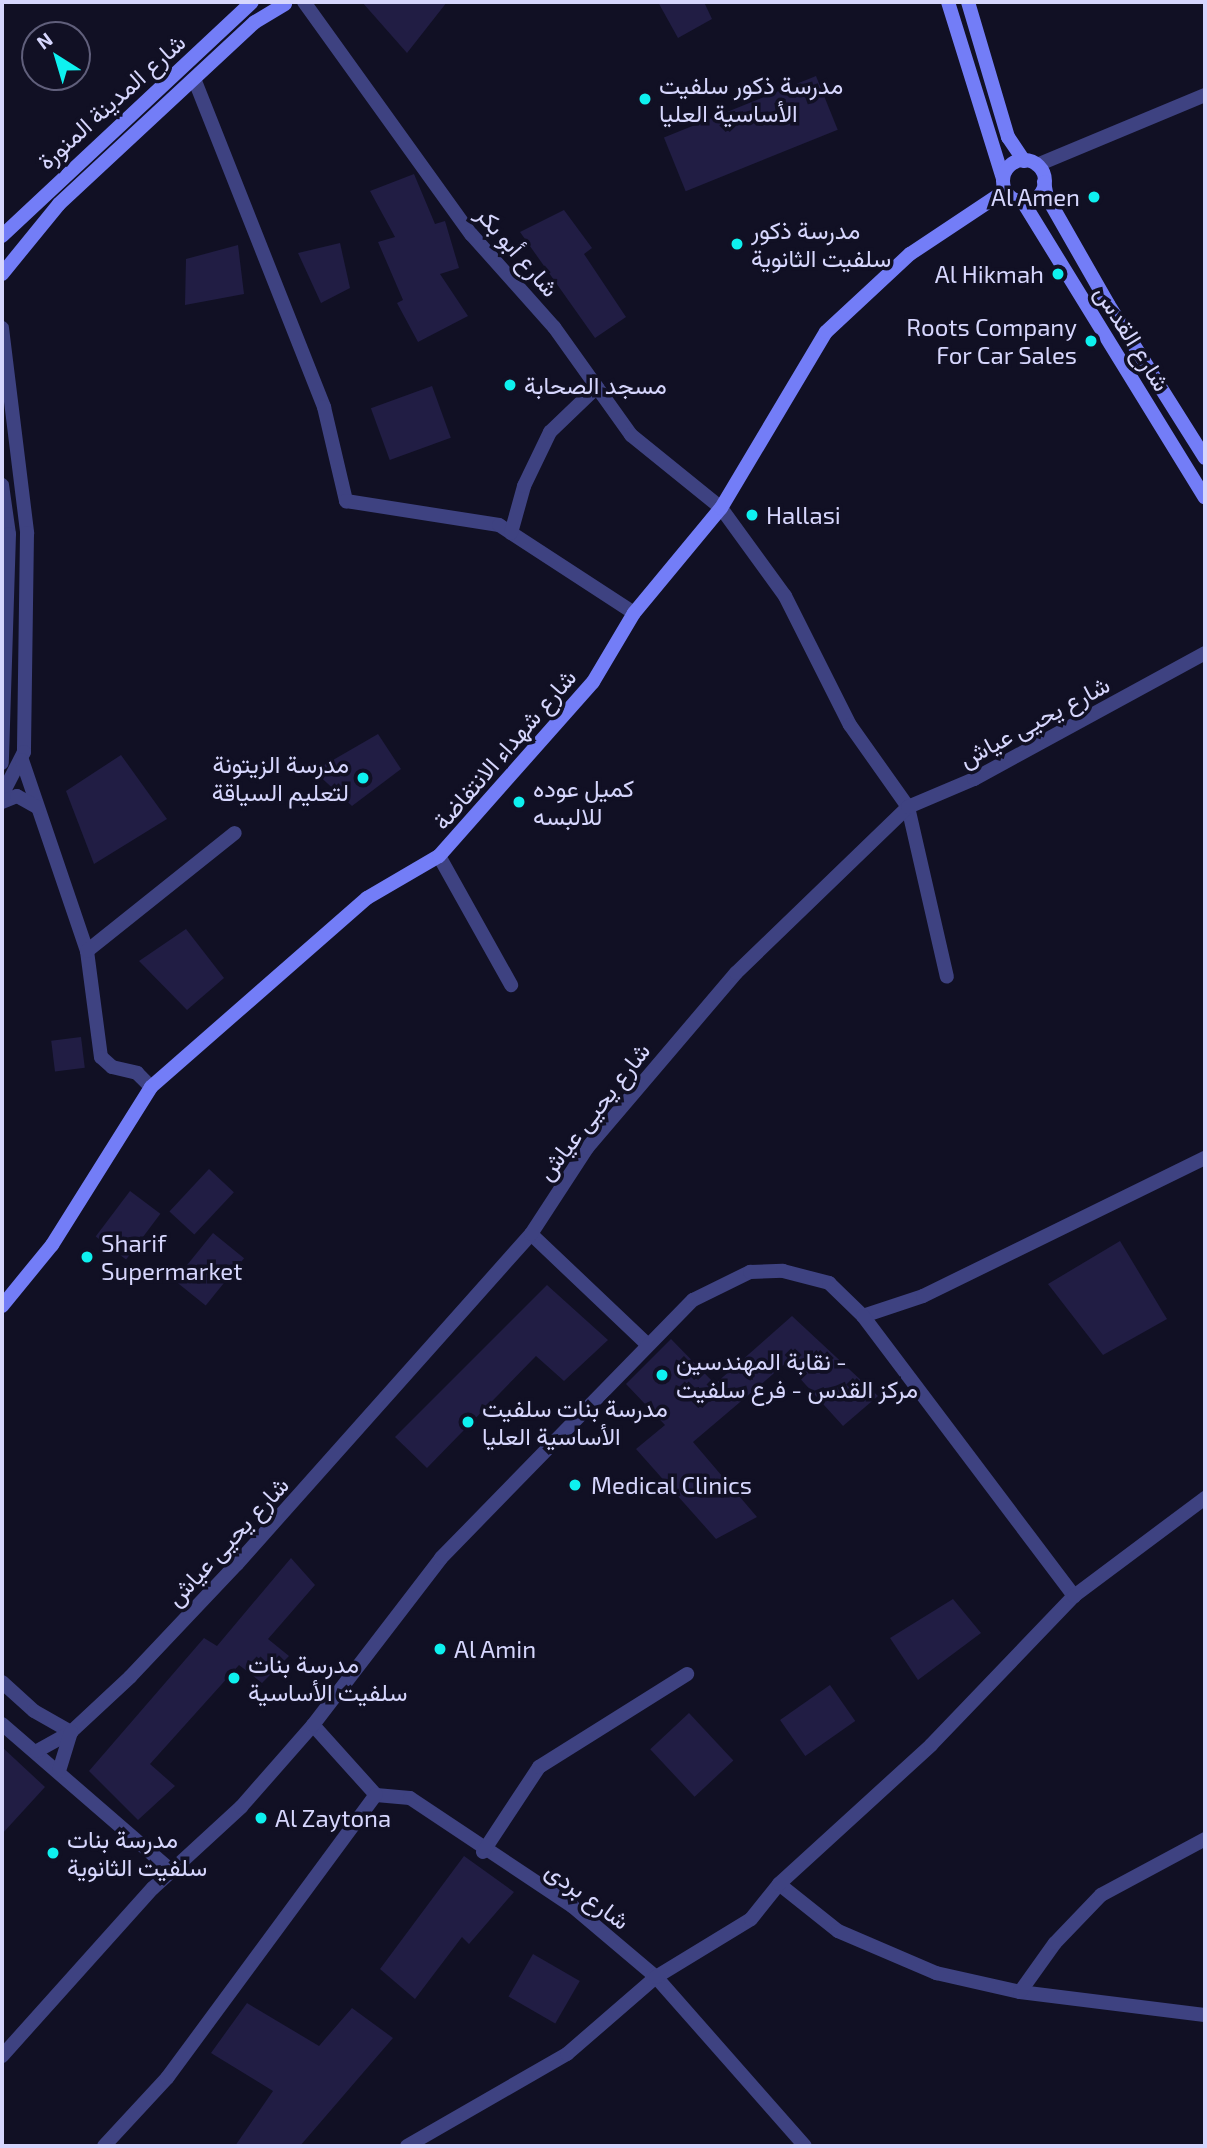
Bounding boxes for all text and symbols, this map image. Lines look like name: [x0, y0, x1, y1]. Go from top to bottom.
north arrow: [21, 21, 91, 91]
street label: شارع المدينة المنورة: [31, 27, 191, 175]
text: N: [32, 27, 57, 54]
place label: مدرسة ذكور سلفيت الأساسية العليا: [659, 71, 843, 127]
marker: مدرسة ذكور سلفيت الأساسية العليا: [637, 91, 653, 107]
place label: Al Amen: [990, 183, 1080, 211]
marker: Al Amen: [1086, 189, 1102, 205]
street label: شارع أبو بكر: [471, 200, 565, 302]
place label: مدرسة ذكور سلفيت الثانوية: [751, 216, 891, 272]
marker: مدرسة ذكور سلفيت الثانوية: [729, 236, 745, 252]
place label: Al Hikmah: [934, 260, 1044, 288]
marker: Al Hikmah: [1050, 266, 1066, 282]
street label: شارع القدس: [1089, 280, 1177, 396]
place label: Roots Company For Car Sales: [906, 313, 1077, 369]
marker: Roots Company For Car Sales: [1083, 333, 1099, 349]
place label: مسجد الصحابة: [524, 371, 667, 399]
marker: مسجد الصحابة: [502, 377, 518, 393]
place label: Hallasi: [766, 501, 841, 529]
marker: Hallasi: [744, 507, 760, 523]
street label: شارع شهداء الانتفاضة: [426, 663, 582, 835]
street label: شارع يحيى عياش: [954, 669, 1114, 773]
place label: مدرسة الزيتونة لتعليم السياقة: [212, 750, 349, 806]
marker: مدرسة الزيتونة لتعليم السياقة: [355, 770, 371, 786]
place label: كميل عوده للالبسه: [533, 774, 634, 830]
marker: كميل عوده للالبسه: [511, 794, 527, 810]
street label: شارع يحيى عياش: [530, 1037, 656, 1185]
place label: Sharif Supermarket: [101, 1229, 242, 1285]
marker: Sharif Supermarket: [79, 1249, 95, 1265]
place label: نقابة المهندسين - مركز القدس - فرع سلفيت: [676, 1347, 918, 1403]
marker: نقابة المهندسين - مركز القدس - فرع سلفيت: [654, 1367, 670, 1383]
place label: مدرسة بنات سلفيت الأساسية العليا: [482, 1394, 668, 1450]
marker: مدرسة بنات سلفيت الأساسية العليا: [460, 1414, 476, 1430]
street label: شارع يحيى عياش: [160, 1470, 294, 1612]
place label: Medical Clinics: [591, 1471, 753, 1499]
marker: Medical Clinics: [565, 1475, 585, 1495]
place label: Al Amin: [454, 1635, 537, 1663]
marker: Al Amin: [432, 1641, 448, 1657]
place label: مدرسة بنات سلفيت الأساسية: [248, 1650, 407, 1706]
marker: مدرسة بنات سلفيت الأساسية: [226, 1670, 242, 1686]
place label: Al Zaytona: [275, 1804, 392, 1832]
marker: Al Zaytona: [253, 1810, 269, 1826]
place label: مدرسة بنات سلفيت الثانوية: [67, 1825, 207, 1881]
marker: مدرسة بنات سلفيت الثانوية: [45, 1845, 61, 1861]
street label: شارع بردى: [540, 1855, 636, 1935]

